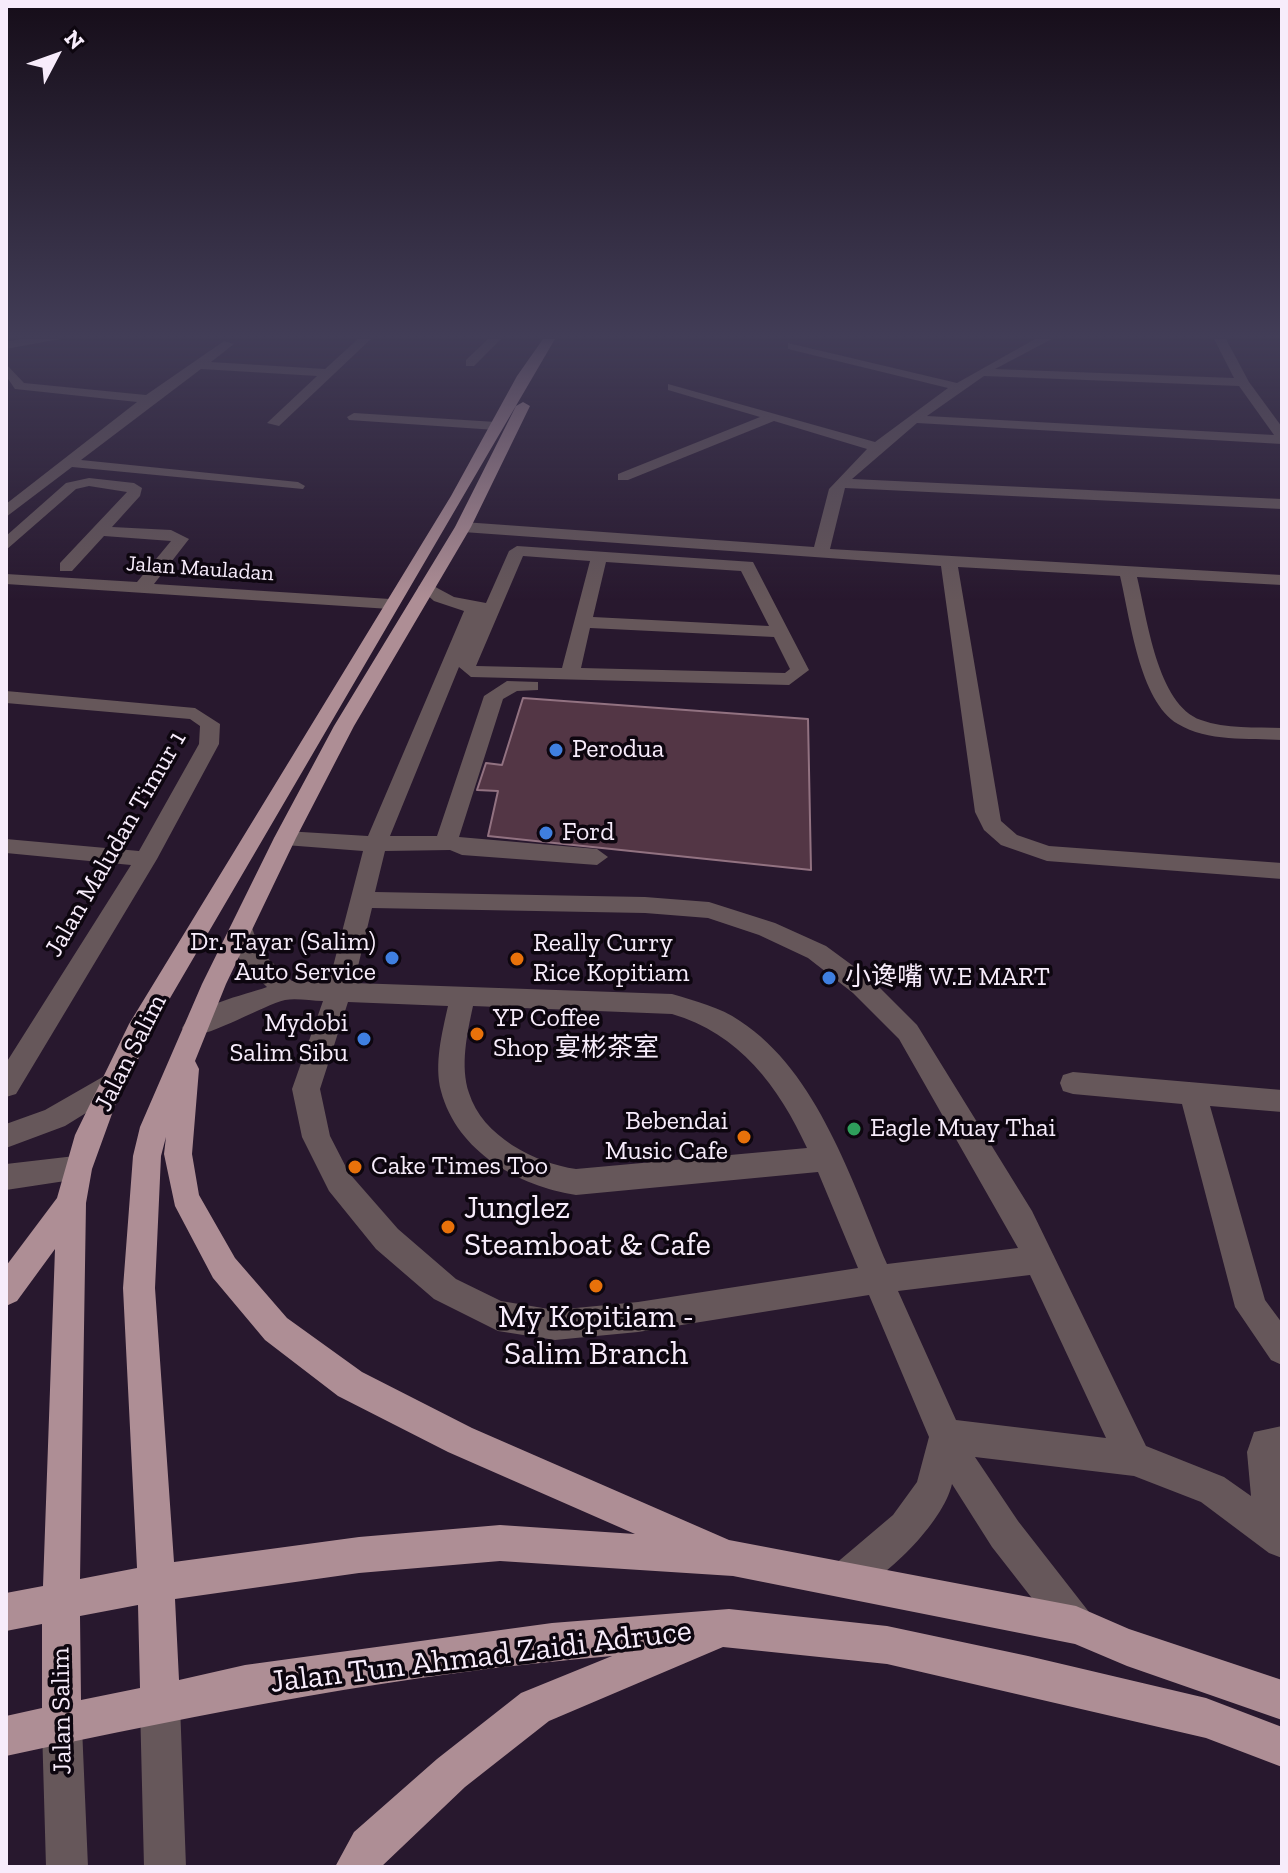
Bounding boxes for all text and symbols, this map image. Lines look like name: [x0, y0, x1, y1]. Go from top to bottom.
north arrow: [16, 16, 96, 96]
text: N: [59, 25, 90, 55]
street label: Jalan Mauladan: [125, 551, 275, 587]
street label: Jalan Maludan Timur 1: [39, 726, 193, 962]
place label: Perodua: [572, 734, 664, 766]
marker: Perodua: [547, 741, 565, 759]
place label: Ford: [562, 817, 615, 849]
marker: Ford: [537, 824, 555, 842]
place label: Dr. Tayar (Salim) Auto Service: [190, 927, 376, 988]
place label: Really Curry Rice Kopitiam: [533, 928, 689, 990]
marker: Dr. Tayar (Salim) Auto Service: [383, 949, 401, 967]
marker: Really Curry Rice Kopitiam: [508, 950, 526, 968]
place label: 小谗嘴 W.E MART: [845, 962, 1050, 994]
marker: 小谗嘴 W.E MART: [820, 969, 838, 987]
street label: Jalan Salim: [88, 989, 174, 1117]
place label: YP Coffee Shop 宴彬茶室: [493, 1003, 659, 1064]
place label: Mydobi Salim Sibu: [229, 1008, 348, 1070]
marker: YP Coffee Shop 宴彬茶室: [468, 1025, 486, 1043]
marker: Mydobi Salim Sibu: [355, 1030, 373, 1048]
place label: Bebendai Music Cafe: [605, 1106, 728, 1168]
place label: Eagle Muay Thai: [870, 1113, 1056, 1145]
marker: Eagle Muay Thai: [845, 1120, 863, 1138]
marker: Bebendai Music Cafe: [735, 1128, 753, 1146]
place label: Cake Times Too: [371, 1151, 548, 1183]
marker: Cake Times Too: [346, 1158, 364, 1176]
place label: Junglez Steamboat & Cafe: [464, 1190, 711, 1265]
marker: Junglez Steamboat & Cafe: [439, 1218, 457, 1236]
marker: My Kopitiam - Salim Branch: [587, 1277, 605, 1295]
place label: My Kopitiam - Salim Branch: [498, 1299, 694, 1374]
street label: Jalan Tun Ahmad Zaidi Adruce: [268, 1612, 694, 1702]
street label: Jalan Salim: [45, 1647, 79, 1775]

